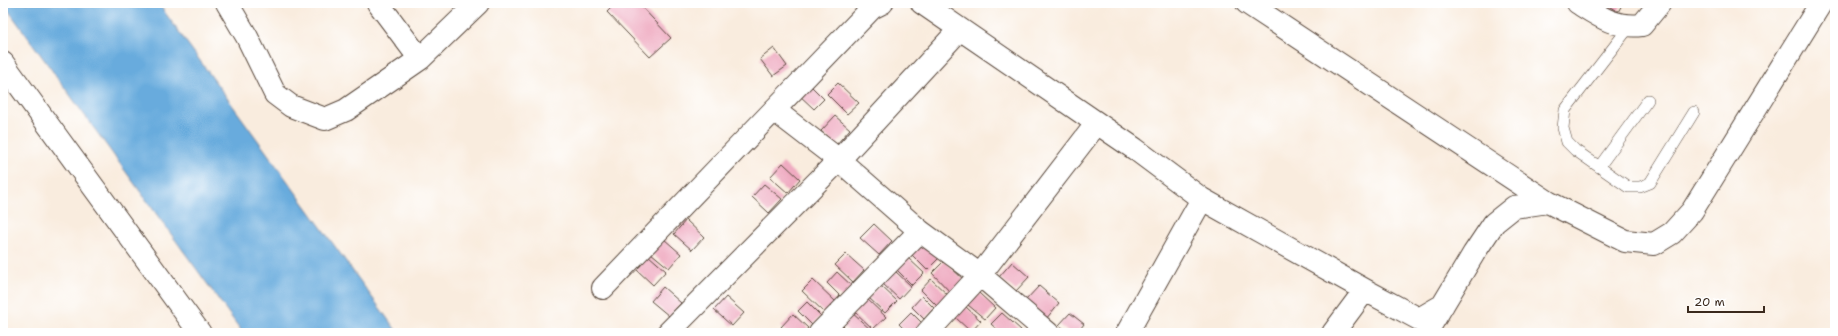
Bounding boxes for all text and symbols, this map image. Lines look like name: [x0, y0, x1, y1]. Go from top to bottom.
scale bar: [1688, 288, 1764, 314]
text: 20 m: [1694, 294, 1725, 310]

